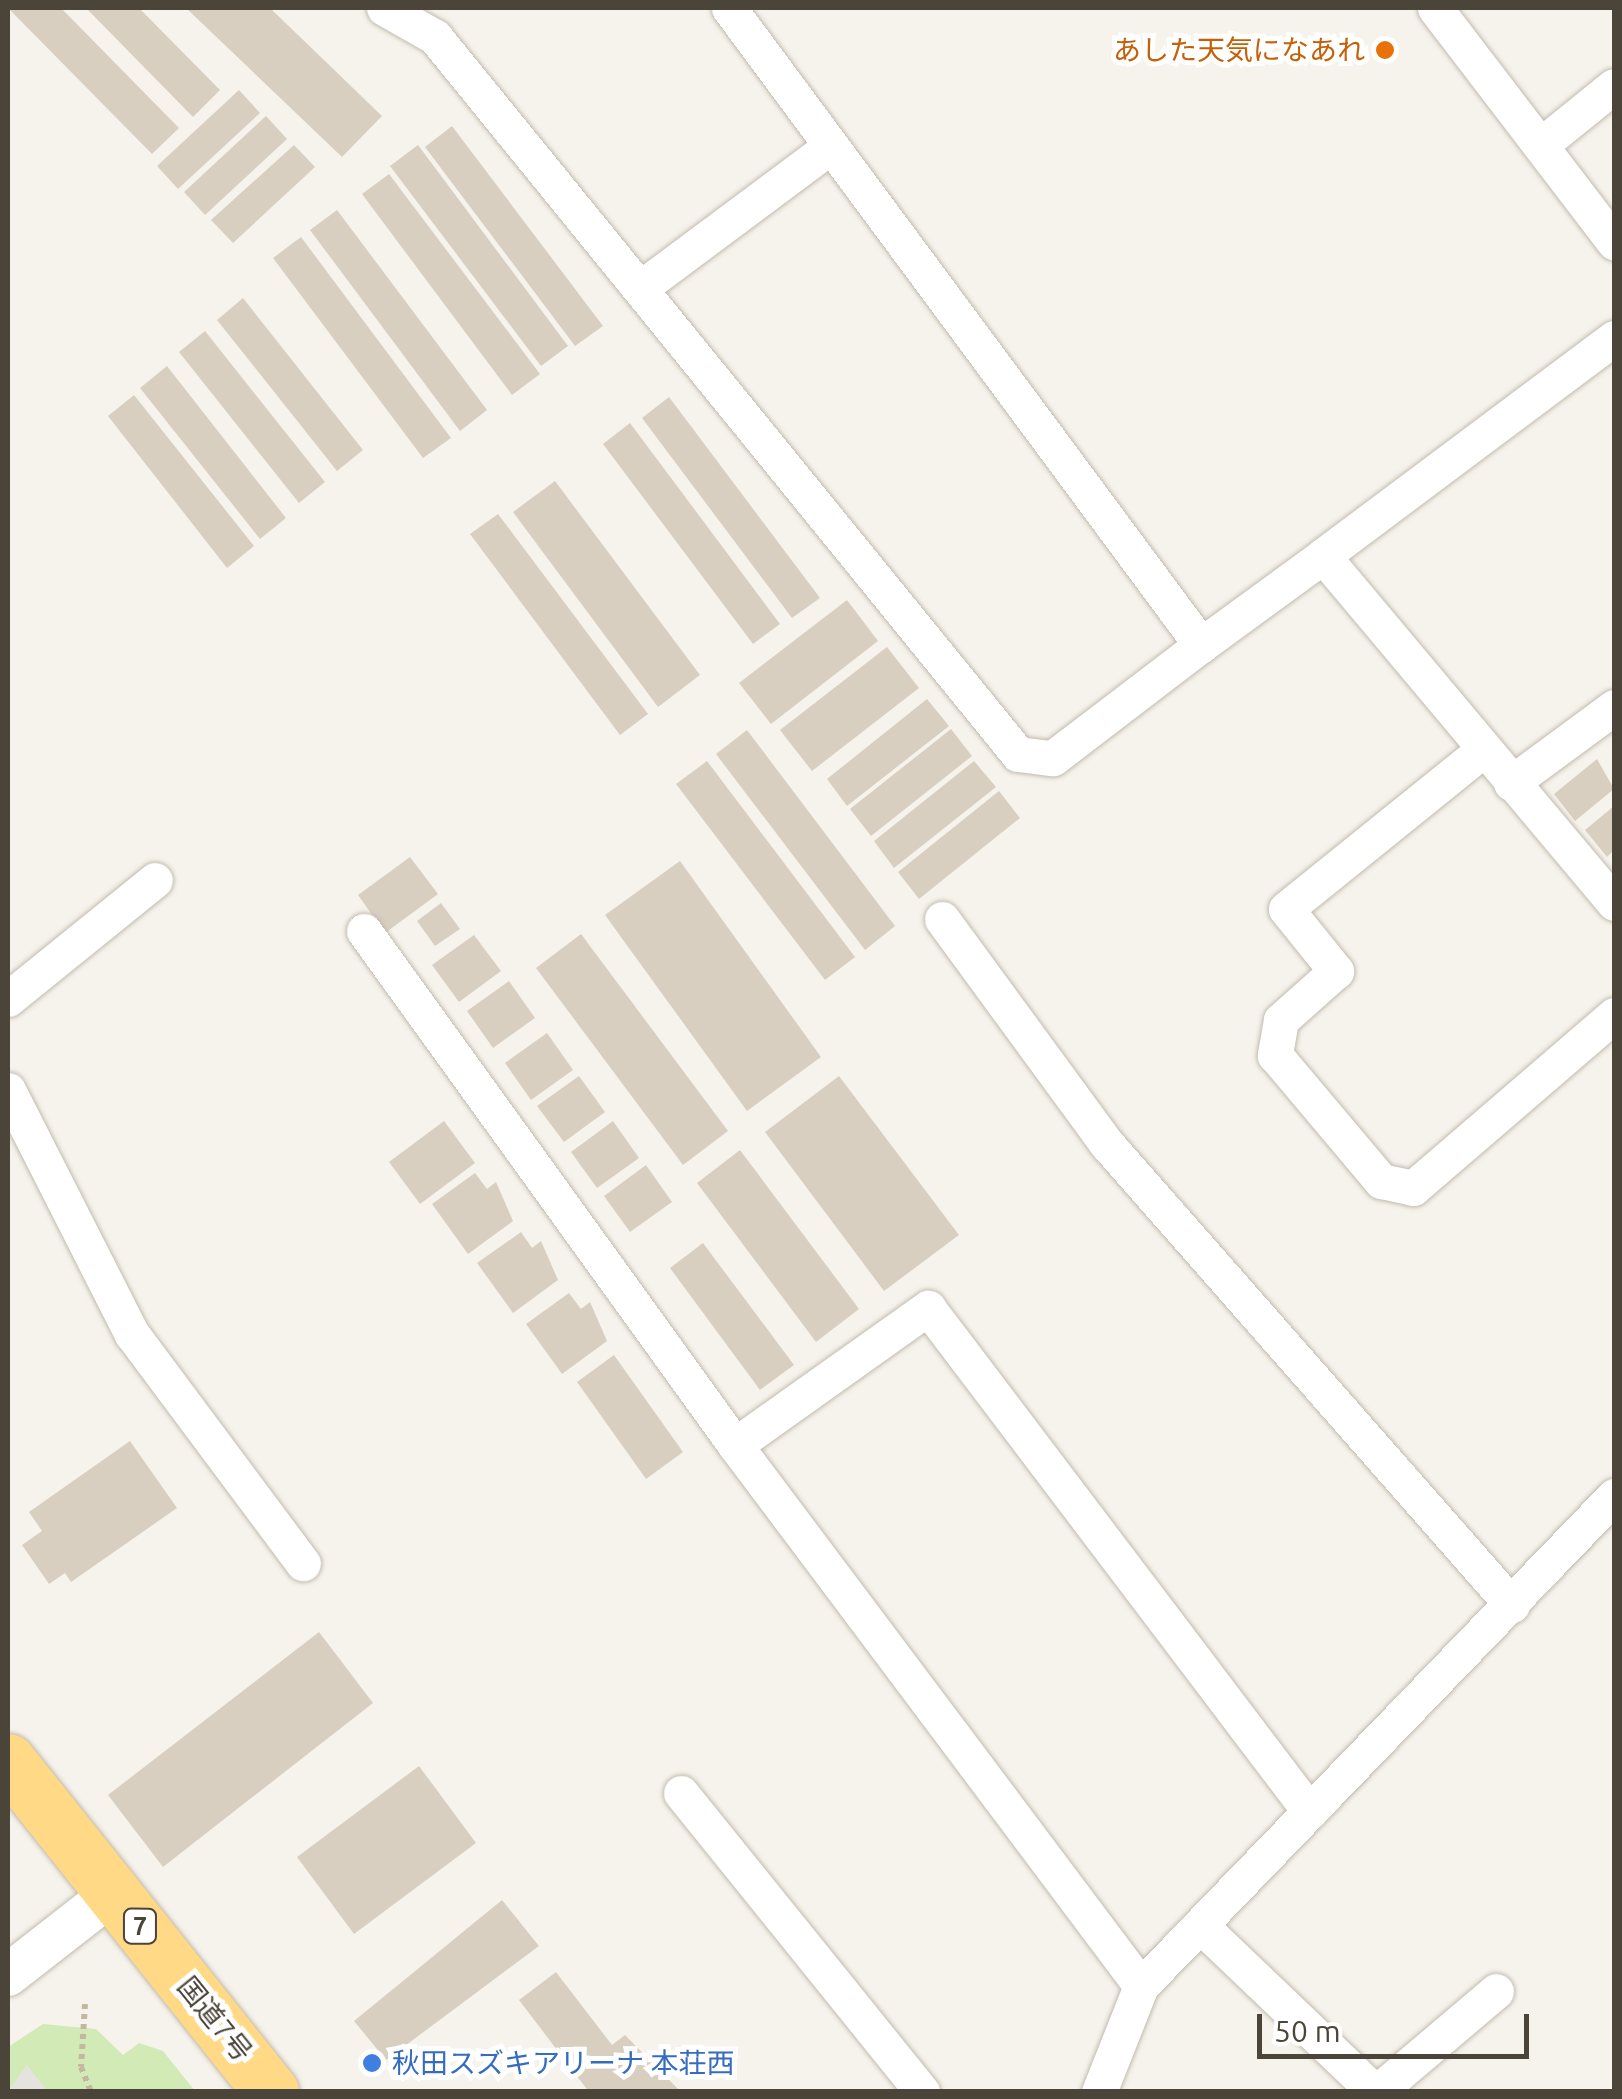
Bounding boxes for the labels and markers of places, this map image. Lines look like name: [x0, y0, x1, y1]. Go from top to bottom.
place label: あした天気になあれ: [1113, 33, 1365, 67]
marker: あした天気になあれ: [1374, 39, 1396, 61]
place label: 秋田スズキアリーナ 本荘西: [392, 2046, 734, 2080]
marker: 秋田スズキアリーナ 本荘西: [361, 2052, 383, 2074]

